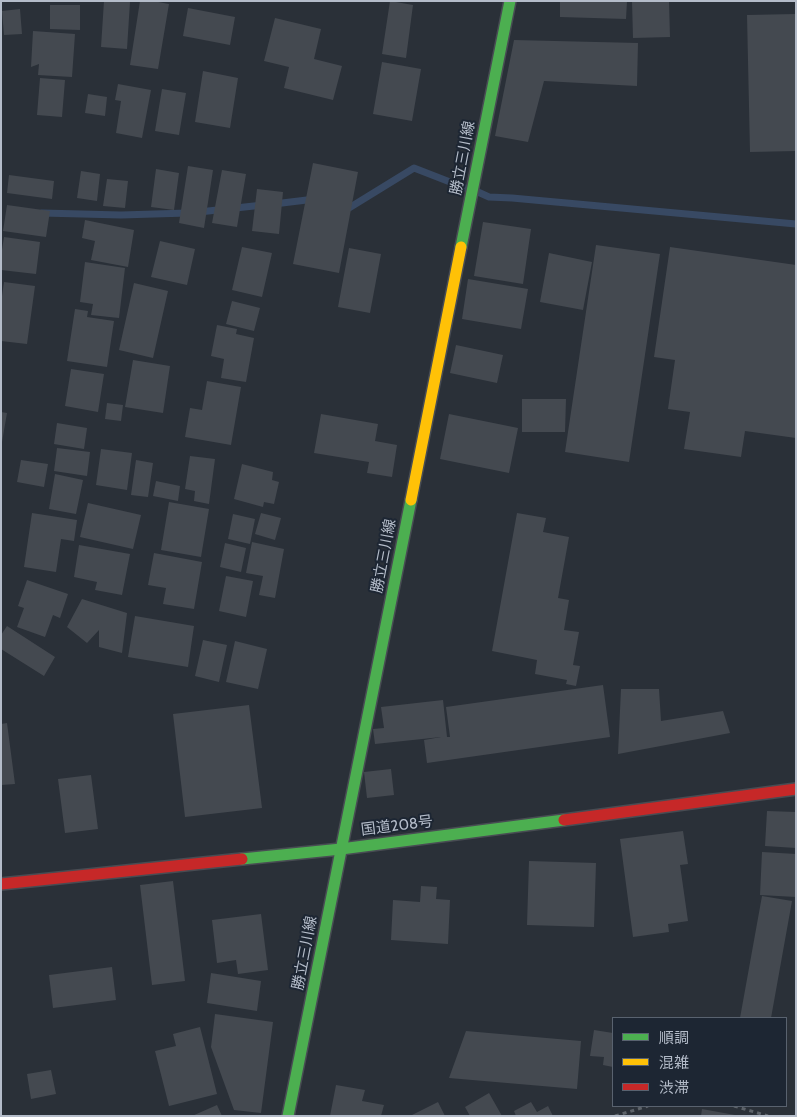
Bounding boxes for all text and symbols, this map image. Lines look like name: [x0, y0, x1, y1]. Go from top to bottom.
street label: 勝立三川線: [447, 119, 479, 197]
street label: 勝立三川線: [368, 517, 400, 595]
street label: 国道208号: [360, 813, 434, 839]
street label: 勝立三川線: [289, 914, 321, 992]
legend: [612, 1017, 787, 1107]
text: 順調: [659, 1029, 689, 1047]
text: 混雑: [659, 1054, 689, 1072]
text: 渋滞: [659, 1079, 689, 1097]

